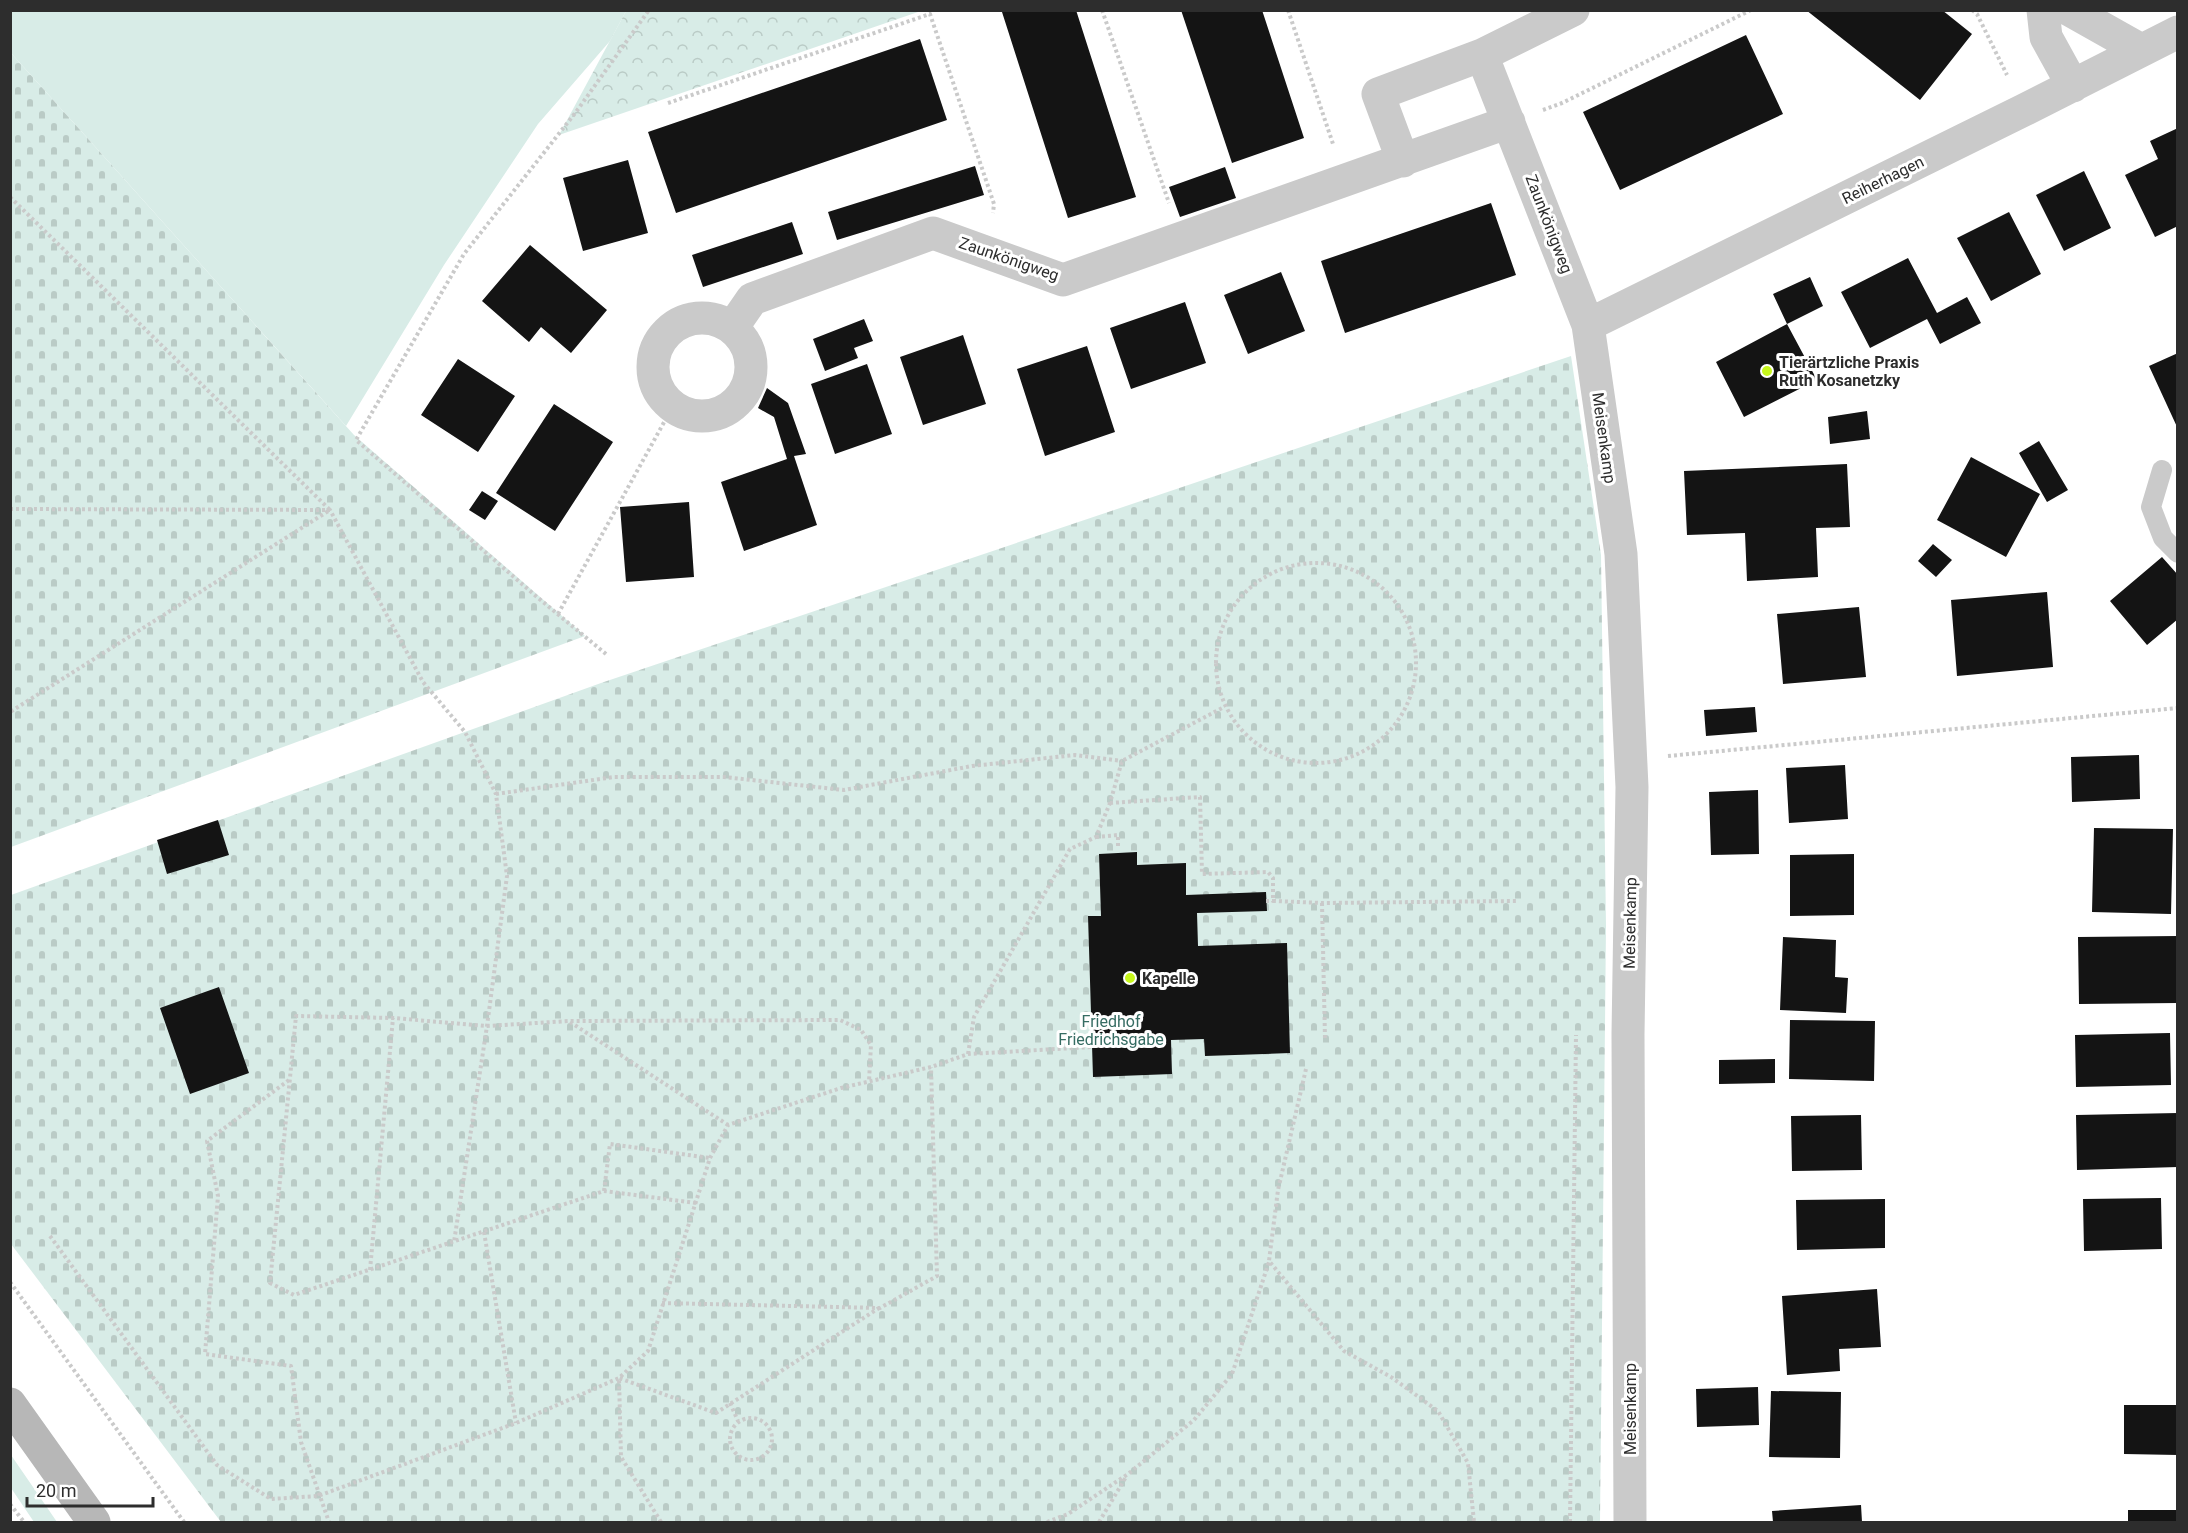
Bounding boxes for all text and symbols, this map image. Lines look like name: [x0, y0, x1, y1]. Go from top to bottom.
street label: Reiherhagen: [1839, 152, 1927, 208]
street label: Zaunkönigweg: [1521, 172, 1577, 276]
street label: Zaunkönigweg: [957, 233, 1061, 285]
place label: Tierärtzliche Praxis Ruth Kosanetzky: [1779, 353, 1919, 390]
marker: Tierärtzliche Praxis Ruth Kosanetzky: [1760, 364, 1774, 378]
street label: Meisenkamp: [1588, 391, 1620, 485]
street label: Meisenkamp: [1620, 877, 1640, 969]
place label: Kapelle: [1142, 969, 1196, 988]
marker: Kapelle: [1123, 971, 1137, 985]
park label: Friedhof Friedrichsgabe: [1058, 1012, 1164, 1049]
street label: Meisenkamp: [1621, 1363, 1640, 1455]
scale bar: [27, 1470, 153, 1508]
text: 20 m: [36, 1480, 76, 1501]

